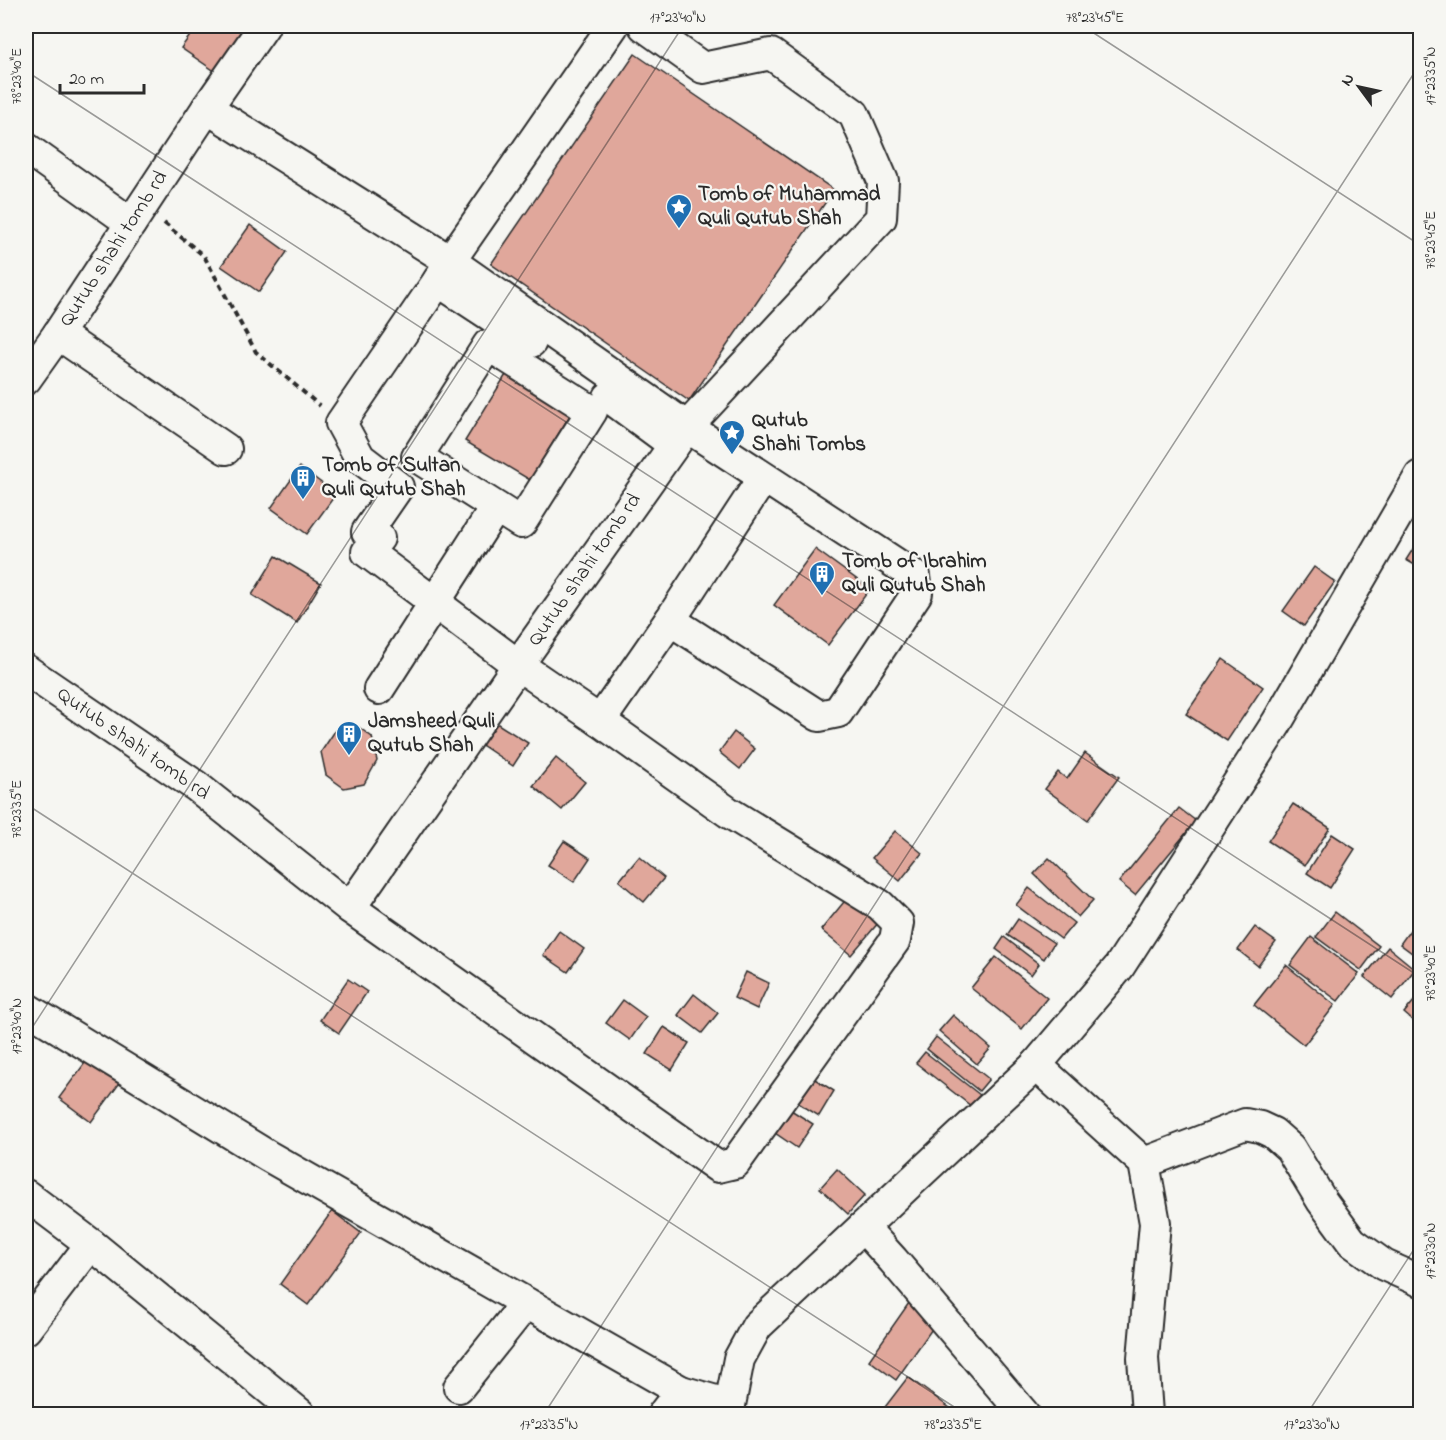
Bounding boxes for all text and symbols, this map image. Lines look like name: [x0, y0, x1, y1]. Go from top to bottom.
text: 17°23'40"N: [650, 7, 706, 29]
text: 78°23'45"E: [1066, 7, 1124, 29]
text: 17°23'35"N: [1420, 47, 1442, 105]
text: 78°23'40"E: [6, 48, 28, 104]
scale bar: [60, 57, 144, 95]
north arrow: [1329, 57, 1389, 117]
text: 20 m: [69, 67, 104, 93]
text: N: [1335, 69, 1361, 91]
street label: Qutub shahi tomb rd: [52, 165, 176, 333]
place label: Tomb of Muhammad Quli Qutub Shah: [698, 180, 881, 234]
place icon: Tomb of Muhammad Quli Qutub Shah: [664, 192, 694, 230]
text: 78°23'45"E: [1420, 211, 1442, 269]
place label: Qutub Shahi Tombs: [752, 406, 866, 460]
place icon: Qutub Shahi Tombs: [717, 418, 747, 456]
place label: Tomb of Sultan Quli Qutub Shah: [322, 451, 466, 505]
building icon: Tomb of Sultan Quli Qutub Shah: [288, 463, 318, 501]
street label: Qutub shahi tomb rd: [521, 487, 649, 653]
place label: Tomb of Ibrahim Quli Qutub Shah: [842, 547, 987, 601]
building icon: Tomb of Ibrahim Quli Qutub Shah: [807, 559, 837, 597]
street label: Qutub shahi tomb rd: [50, 680, 216, 808]
place label: Jamsheed Quli Qutub Shah: [368, 707, 495, 761]
building icon: Jamsheed Quli Qutub Shah: [334, 719, 364, 757]
text: 78°23'35"E: [6, 780, 28, 838]
text: 78°23'40"E: [1420, 945, 1442, 1001]
text: 17°23'40"N: [6, 998, 28, 1054]
text: 17°23'30"N: [1420, 1223, 1442, 1279]
text: 17°23'35"N: [520, 1414, 578, 1436]
text: 78°23'35"E: [924, 1414, 982, 1436]
text: 17°23'30"N: [1284, 1414, 1340, 1436]

